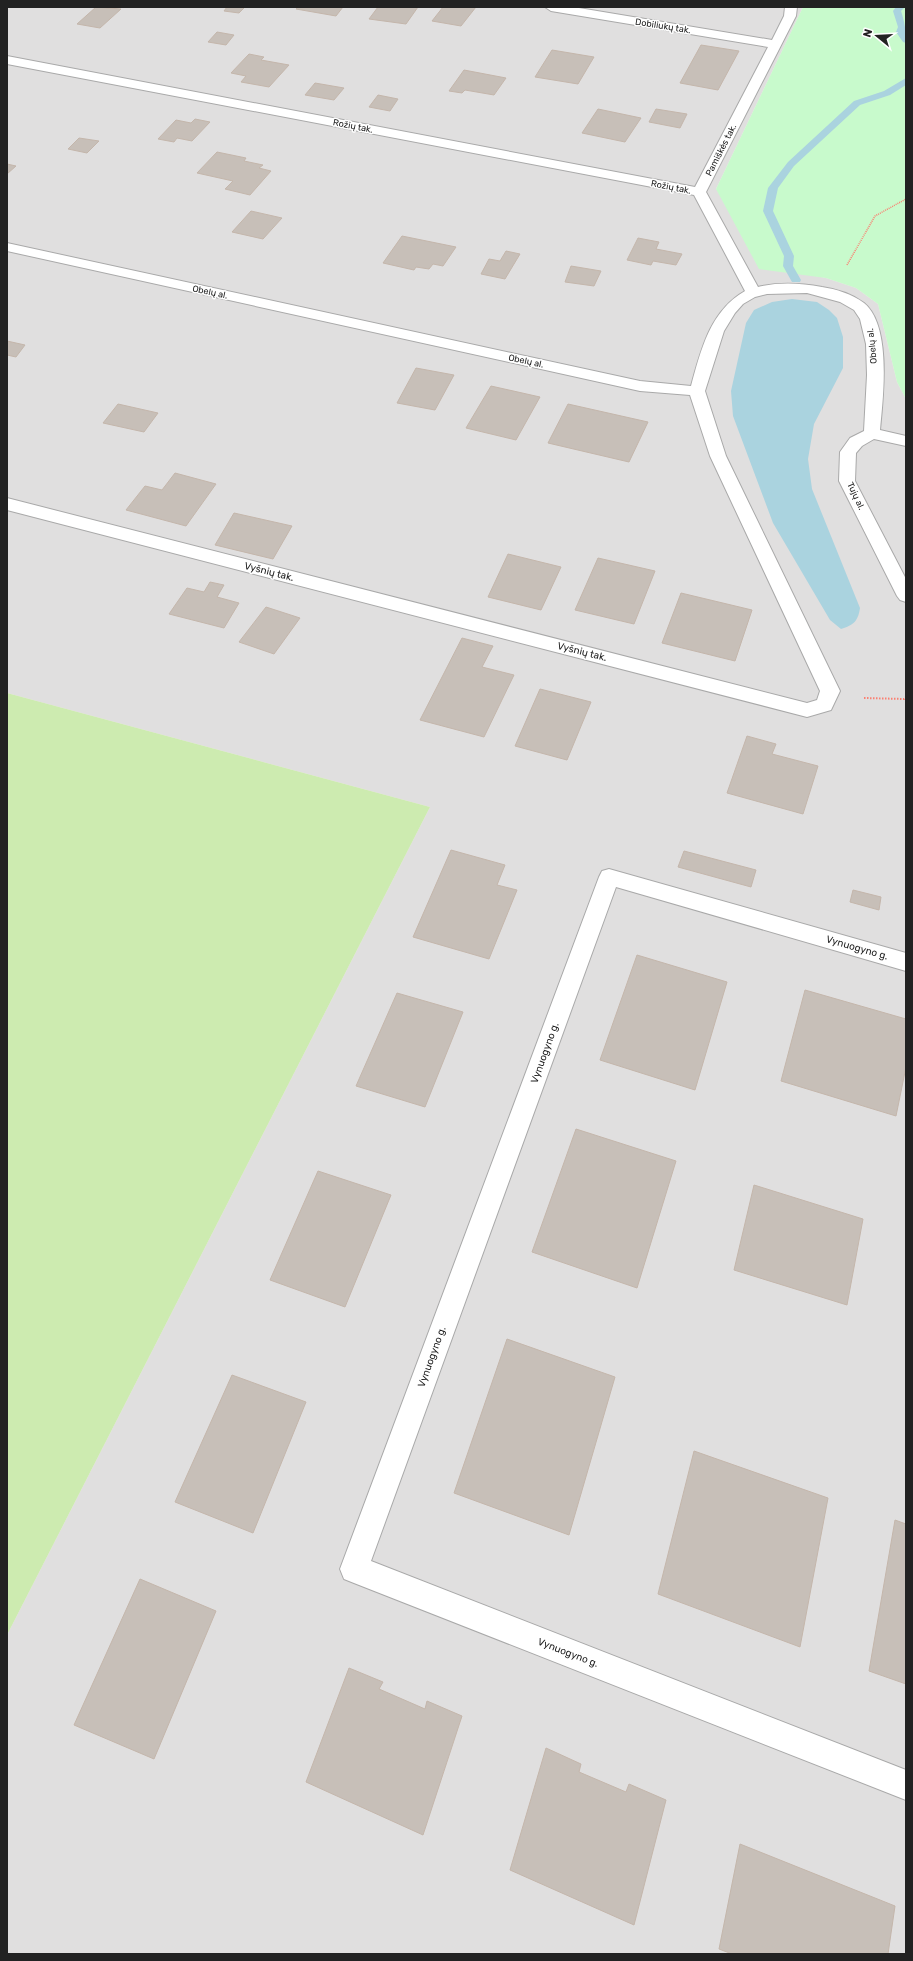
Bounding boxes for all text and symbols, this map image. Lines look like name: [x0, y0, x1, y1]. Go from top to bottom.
north arrow: [857, 16, 897, 56]
street label: Dobiliukų tak.: [634, 17, 692, 35]
text: N: [861, 27, 875, 39]
street label: Rožių tak.: [332, 117, 374, 135]
street label: Pamiškės tak.: [704, 122, 738, 178]
street label: Rožių tak.: [650, 178, 692, 196]
street label: Obelų al.: [191, 283, 229, 301]
street label: Obelų al.: [865, 328, 879, 364]
street label: Obelų al.: [507, 352, 545, 370]
street label: Tujų al.: [845, 481, 867, 511]
street label: Vyšnių tak.: [243, 560, 295, 584]
street label: Vyšnių tak.: [556, 640, 608, 664]
street label: Vynuogyno g.: [825, 933, 889, 963]
street label: Vynuogyno g.: [528, 1021, 562, 1085]
street label: Vynuogyno g.: [415, 1325, 449, 1389]
street label: Vynuogyno g.: [536, 1636, 600, 1670]

